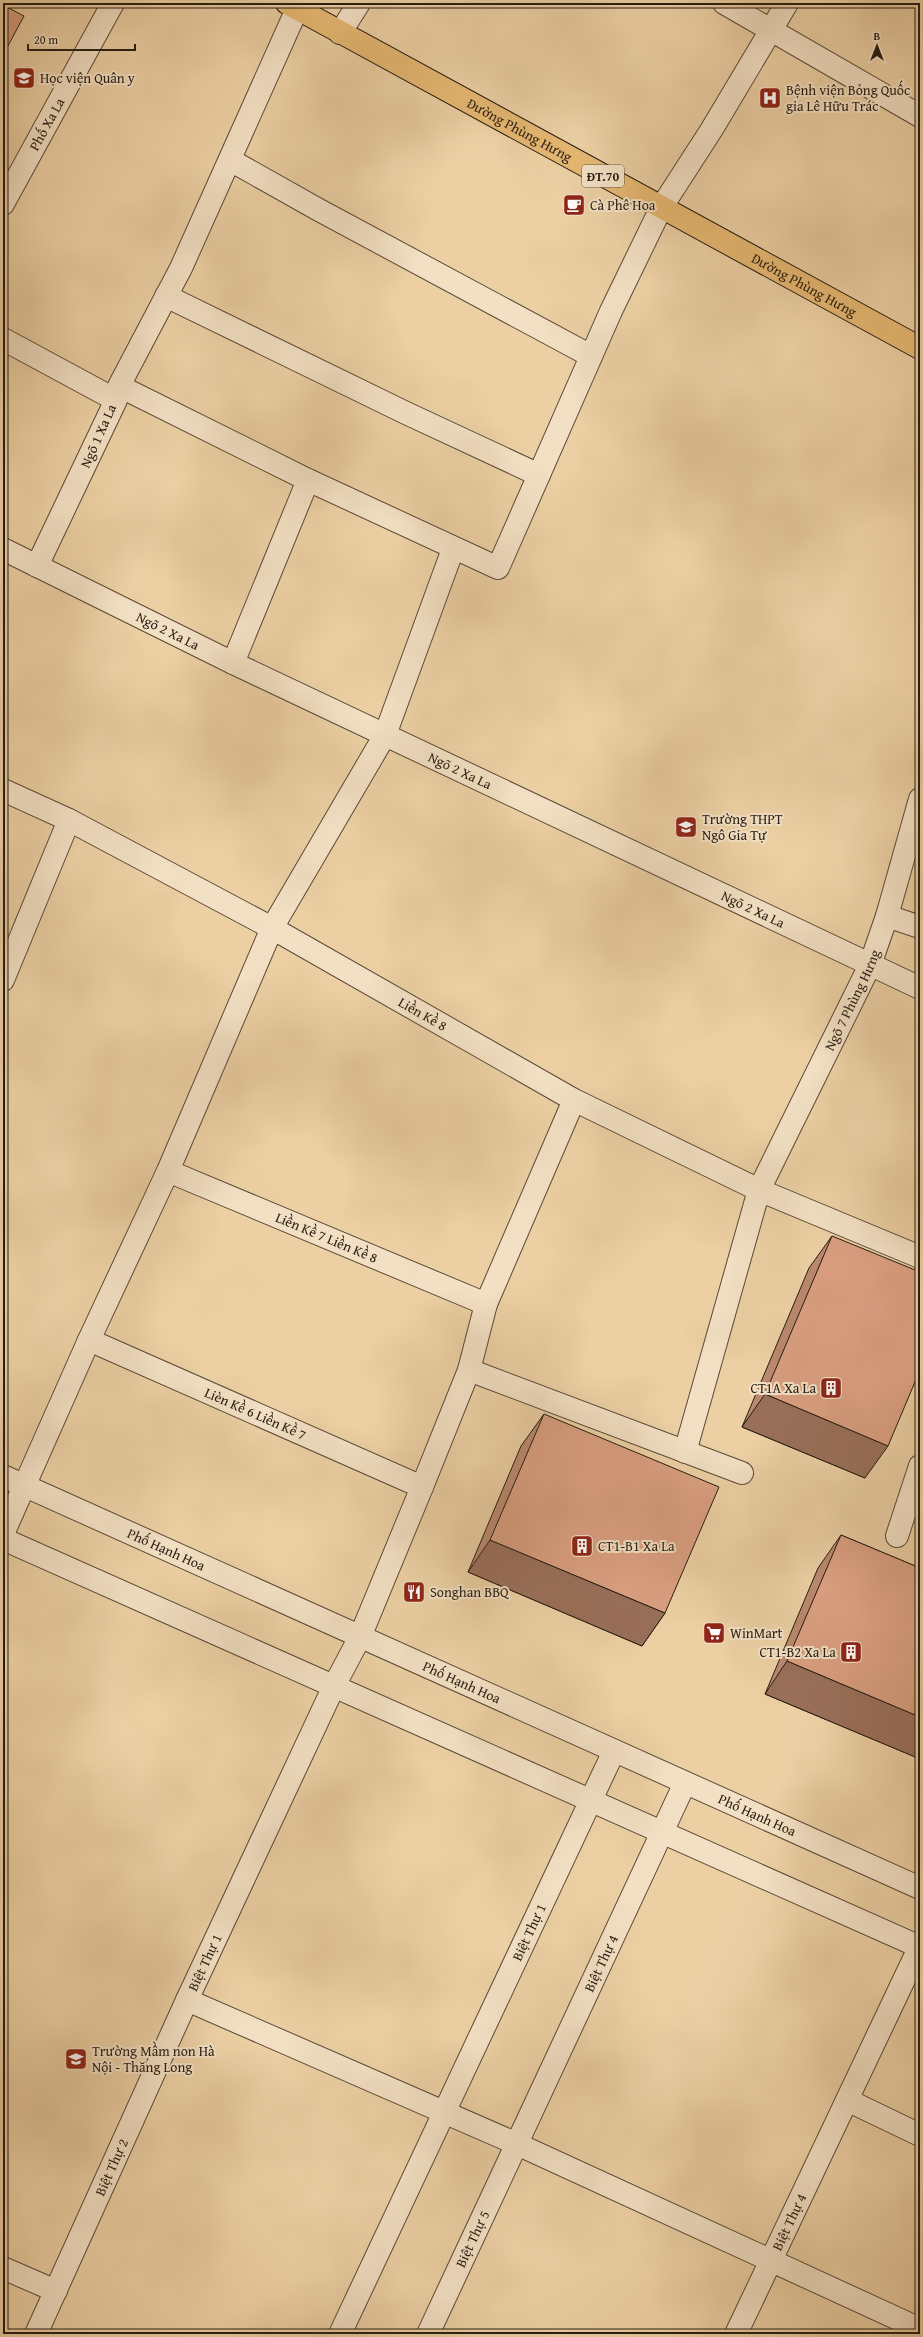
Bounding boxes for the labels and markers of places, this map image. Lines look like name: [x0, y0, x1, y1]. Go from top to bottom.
school or university icon: Học viện Quân y: [11, 65, 37, 91]
place label: Học viện Quân y: [40, 68, 135, 88]
place label: Bệnh viện Bỏng Quốc gia Lê Hữu Trác: [786, 80, 910, 116]
hospital icon: Bệnh viện Bỏng Quốc gia Lê Hữu Trác: [757, 85, 783, 111]
cafe icon: Cà Phê Hoa: [561, 192, 587, 218]
place label: Cà Phê Hoa: [590, 195, 656, 215]
place label: Trường THPT Ngô Gia Tự: [702, 809, 783, 845]
school or university icon: Trường THPT Ngô Gia Tự: [673, 814, 699, 840]
building icon: CT1A Xa La: [818, 1375, 844, 1401]
place label: CT1A Xa La: [750, 1378, 816, 1398]
building icon: CT1-B1 Xa La: [569, 1533, 595, 1559]
place label: CT1-B1 Xa La: [598, 1536, 675, 1556]
restaurant icon: Songhan BBQ: [401, 1579, 427, 1605]
place label: Songhan BBQ: [430, 1582, 510, 1602]
supermarket icon: WinMart: [701, 1620, 727, 1646]
place label: WinMart: [730, 1623, 783, 1643]
building icon: CT1-B2 Xa La: [838, 1639, 864, 1665]
place label: CT1-B2 Xa La: [759, 1642, 836, 1662]
place label: Trường Mầm non Hà Nội - Thăng Long: [92, 2041, 215, 2077]
school or university icon: Trường Mầm non Hà Nội - Thăng Long: [63, 2046, 89, 2072]

